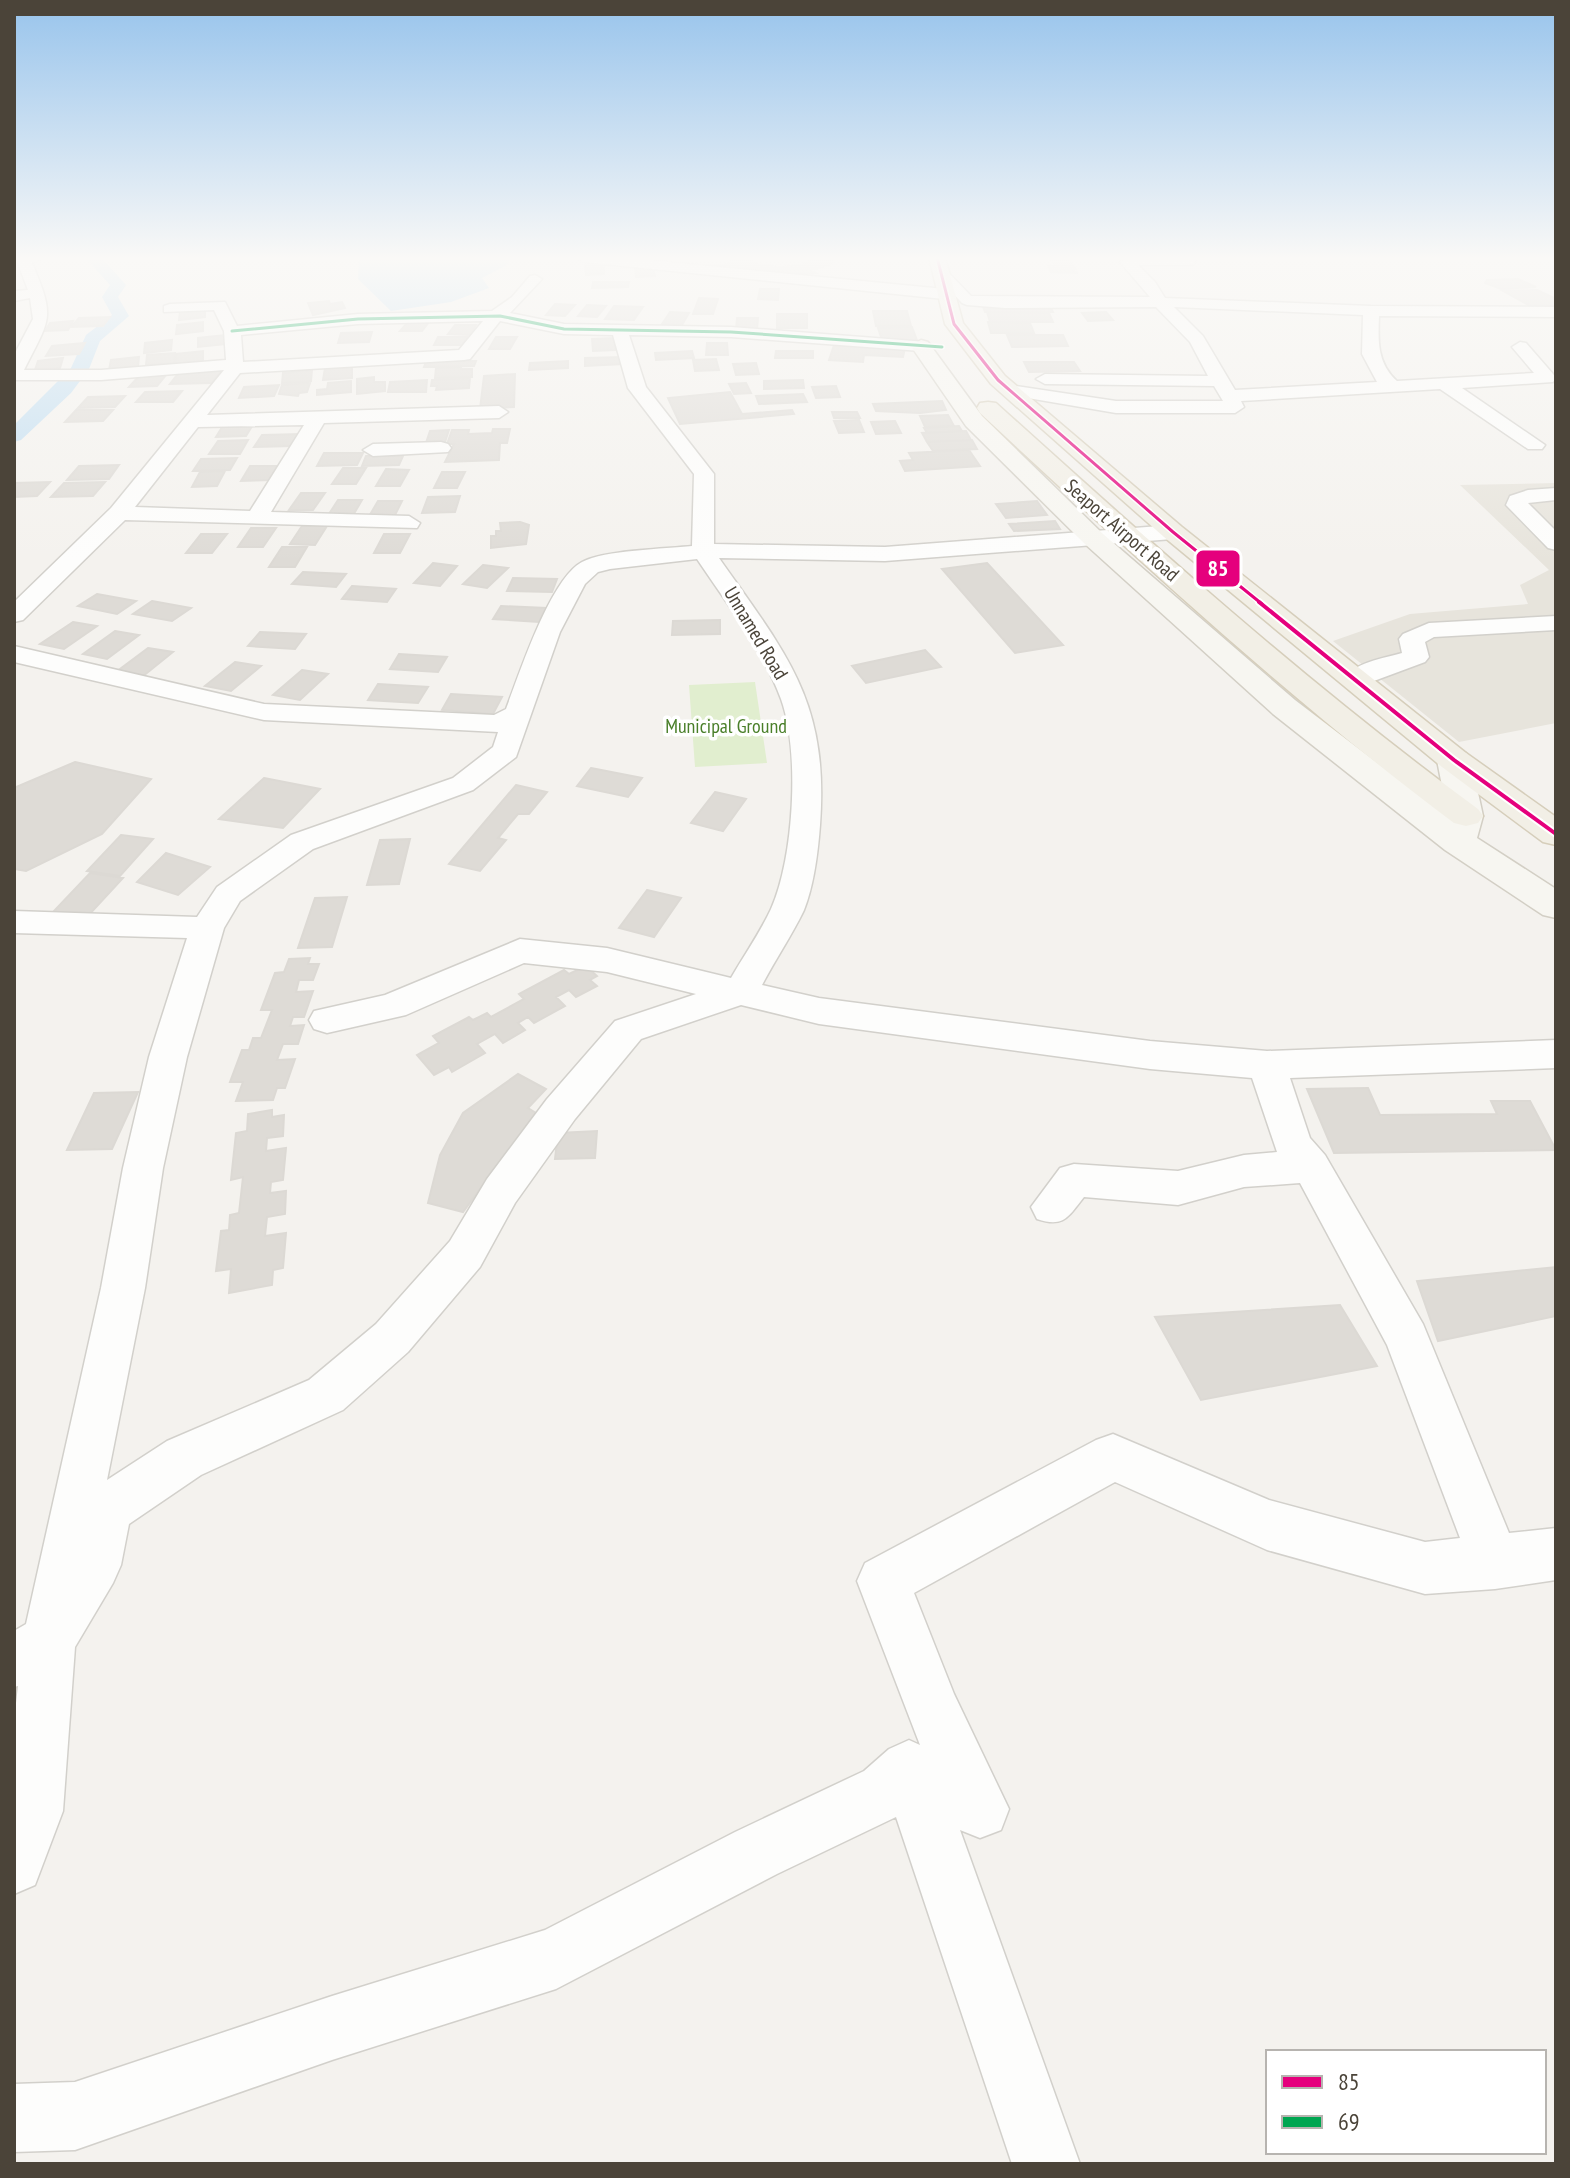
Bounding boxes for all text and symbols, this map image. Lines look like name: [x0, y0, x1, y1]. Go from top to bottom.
street label: Seaport Airport Road: [1059, 473, 1185, 587]
line badge: 85: [1195, 549, 1241, 588]
text: 85: [1207, 554, 1229, 582]
street label: Unnamed Road: [718, 582, 794, 684]
park label: Municipal Ground: [665, 713, 787, 739]
legend: [1266, 2050, 1546, 2154]
text: 85: [1338, 2066, 1360, 2097]
text: 69: [1338, 2106, 1360, 2137]

